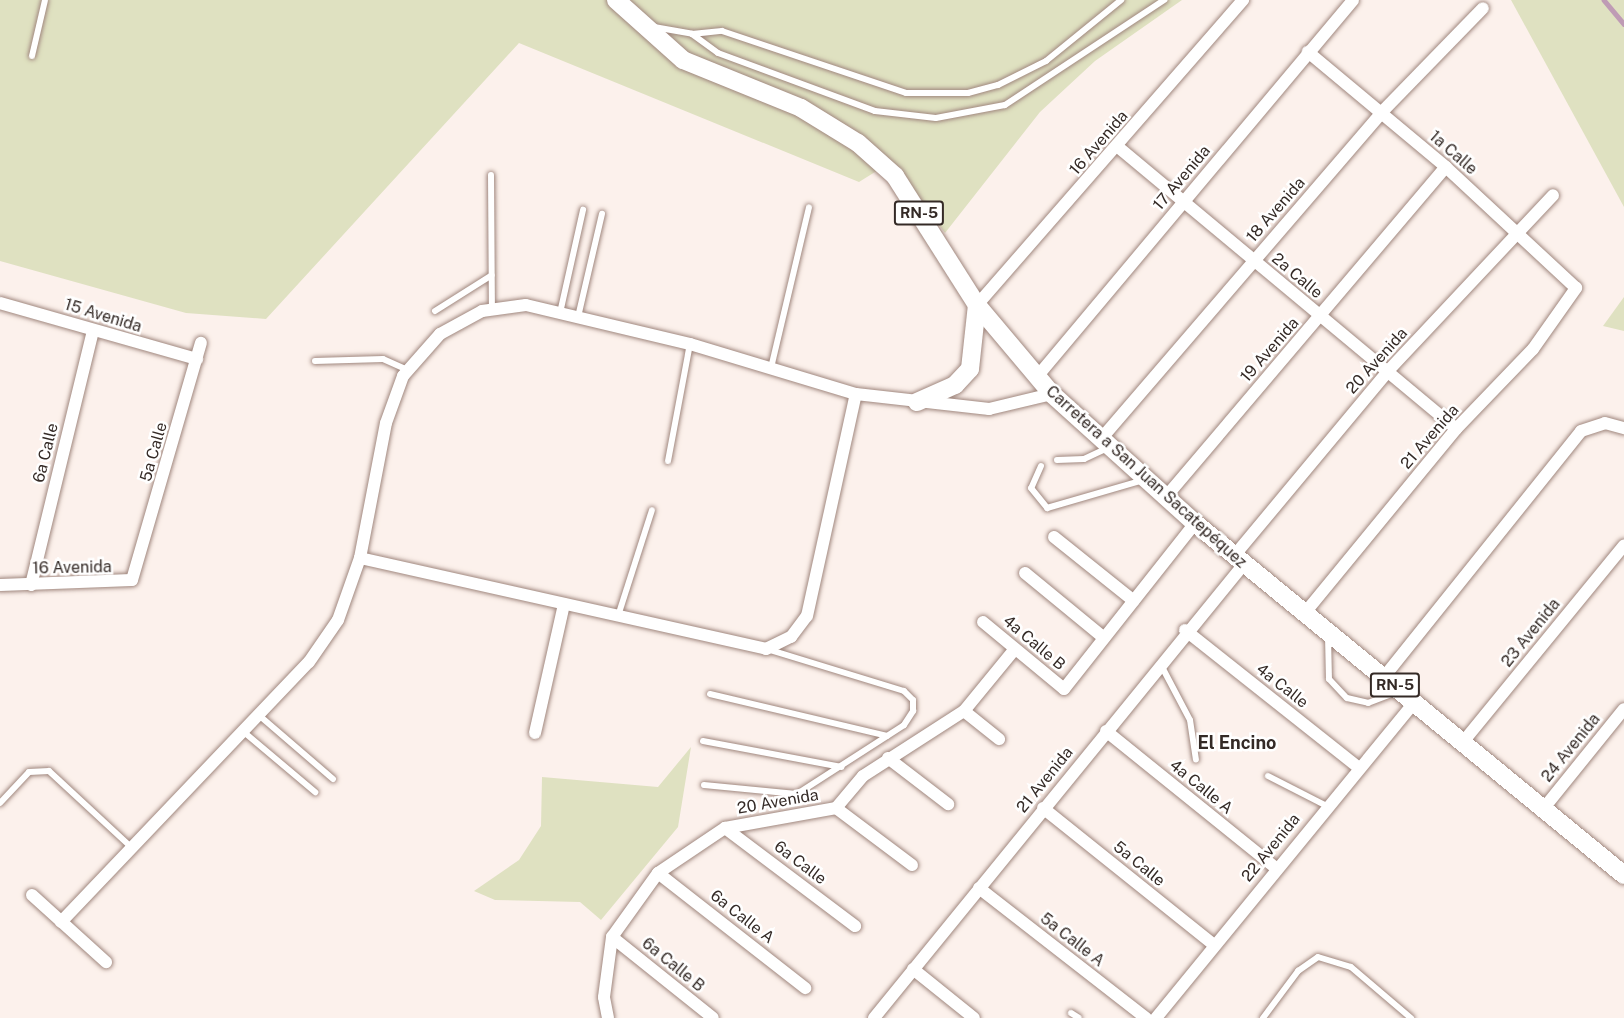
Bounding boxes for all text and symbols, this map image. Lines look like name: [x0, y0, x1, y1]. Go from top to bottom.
street label: 16 Avenida: [1066, 107, 1132, 179]
street label: 1a Calle: [1425, 127, 1481, 179]
street label: 17 Avenida: [1149, 142, 1215, 214]
street label: 18 Avenida: [1243, 174, 1309, 246]
road number: RN-5: [894, 201, 944, 225]
street label: 2a Calle: [1268, 249, 1326, 303]
street label: 15 Avenida: [62, 295, 144, 337]
street label: 19 Avenida: [1237, 314, 1303, 386]
street label: 20 Avenida: [1342, 324, 1412, 398]
street label: Carretera a San Juan Sacatepéquez: [1042, 382, 1250, 572]
street label: 21 Avenida: [1397, 401, 1463, 473]
street label: 5a Calle: [136, 420, 172, 484]
street label: 6a Calle: [29, 421, 63, 485]
street label: 16 Avenida: [32, 558, 112, 578]
street label: 23 Avenida: [1498, 595, 1564, 671]
street label: 4a Calle B: [999, 611, 1069, 675]
street label: 4a Calle: [1252, 660, 1312, 712]
road number: RN-5: [1370, 673, 1420, 697]
street label: 24 Avenida: [1538, 710, 1604, 786]
district label: El Encino: [1198, 732, 1276, 754]
street label: 21 Avenida: [1013, 743, 1077, 817]
street label: 4a Calle A: [1165, 756, 1237, 818]
street label: 20 Avenida: [736, 785, 820, 819]
street label: 22 Avenida: [1238, 810, 1304, 886]
street label: 6a Calle: [770, 837, 830, 889]
street label: 5a Calle: [1109, 837, 1169, 891]
street label: 6a Calle A: [706, 886, 778, 948]
street label: 5a Calle A: [1036, 909, 1108, 971]
street label: 6a Calle B: [638, 934, 708, 996]

